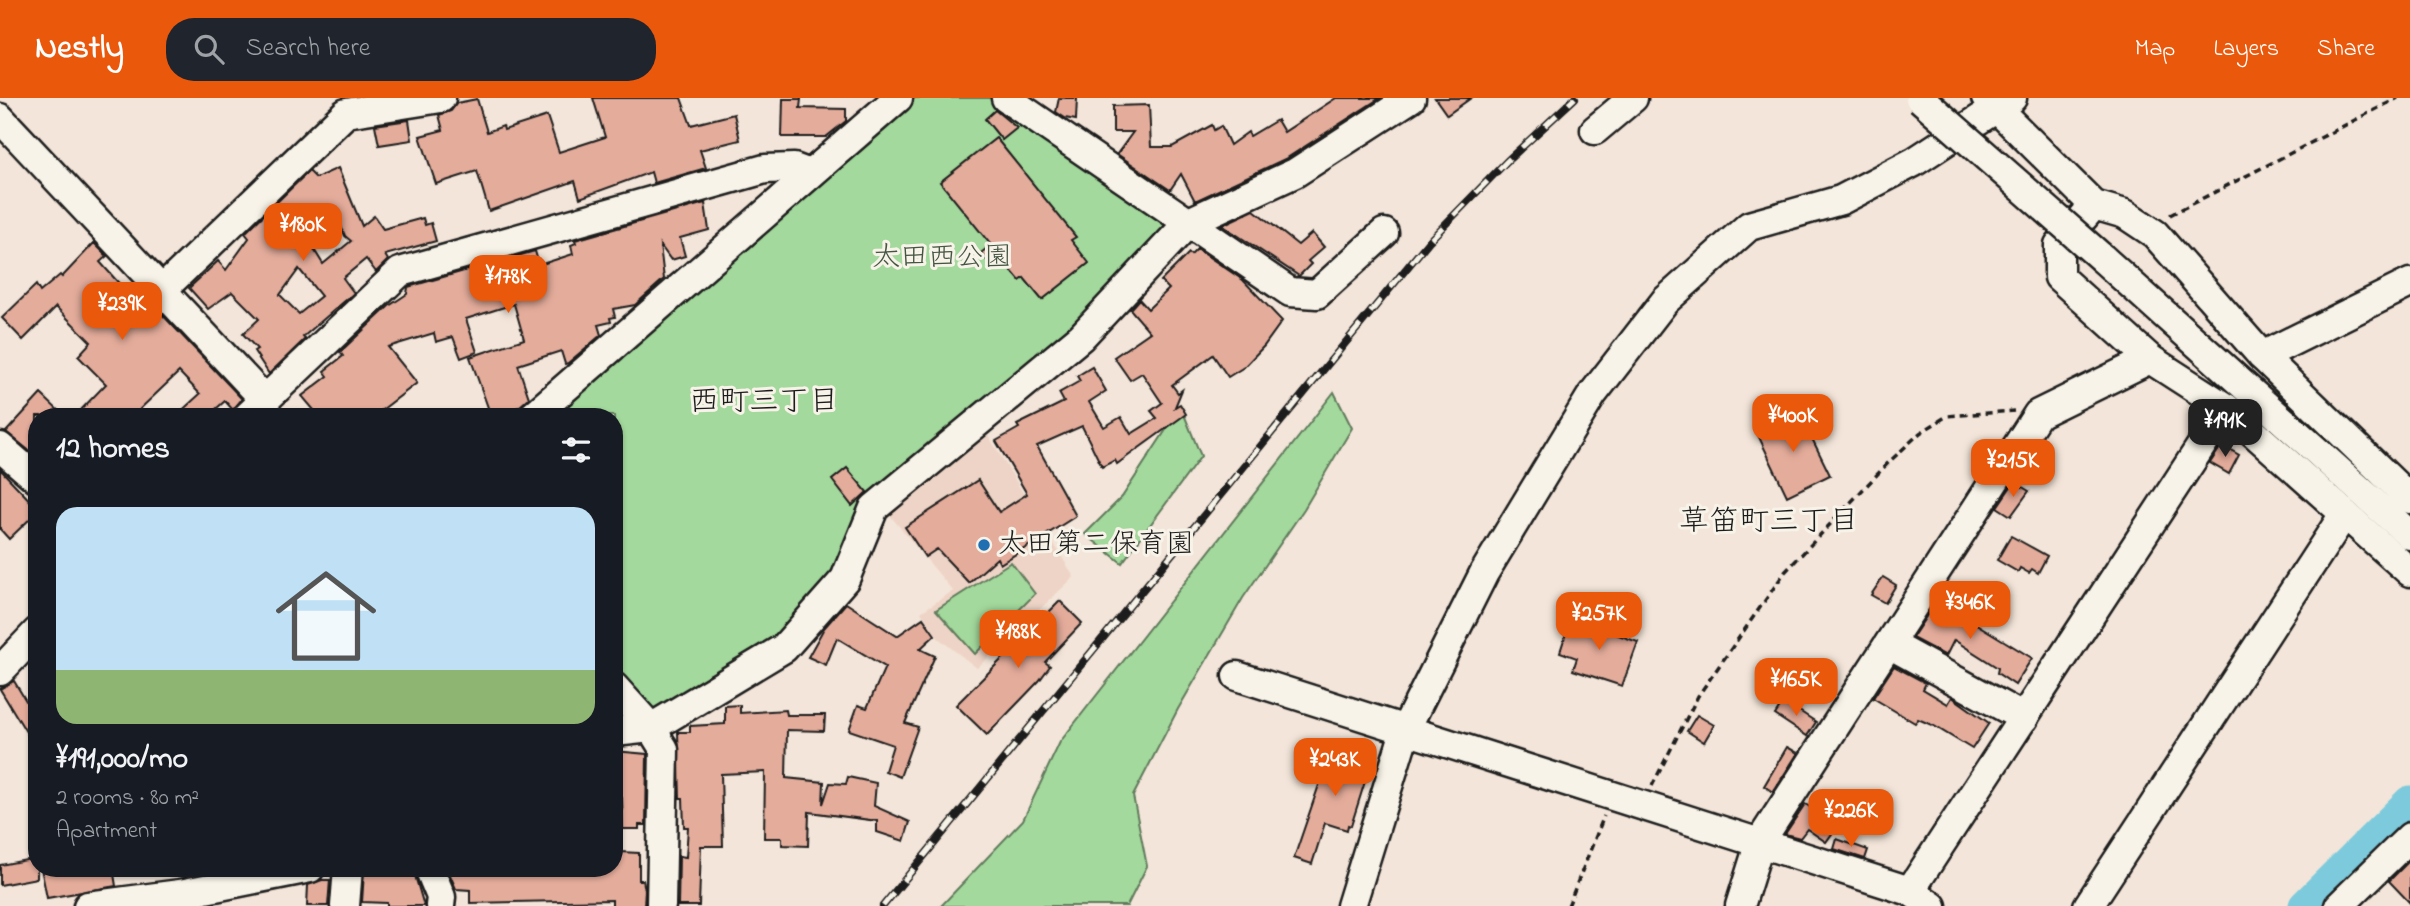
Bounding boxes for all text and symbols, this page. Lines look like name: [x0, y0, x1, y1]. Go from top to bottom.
search box: [166, 18, 656, 81]
text: Nestly: [35, 25, 124, 73]
icon: search: [190, 30, 228, 68]
text: Search here: [246, 30, 370, 68]
text: Map: [2135, 32, 2175, 67]
text: Layers: [2213, 32, 2279, 67]
text: Share: [2317, 32, 2375, 67]
pin: ¥180K: [254, 204, 352, 263]
text: ¥180K: [280, 209, 326, 242]
park label: 太田西公園: [872, 238, 1012, 279]
pin: ¥178K: [459, 256, 557, 315]
text: ¥178K: [485, 261, 531, 294]
pin: ¥239K: [73, 282, 171, 342]
text: ¥239K: [98, 288, 146, 321]
district label: 西町三丁目: [689, 381, 839, 425]
pin: ¥400K: [1744, 394, 1842, 454]
text: ¥400K: [1768, 400, 1818, 433]
pin: ¥191K: [2176, 400, 2274, 459]
text: ¥191K: [2204, 405, 2246, 438]
text: 12 homes: [56, 428, 170, 472]
icon: filters: [557, 431, 595, 469]
pin: ¥215K: [1964, 440, 2062, 499]
text: ¥215K: [1987, 445, 2039, 478]
district label: 草笛町三丁目: [1679, 501, 1859, 545]
place label: 太田第二保育園: [998, 525, 1194, 566]
marker: 太田第二保育園: [976, 537, 992, 553]
icon: home: [263, 553, 389, 679]
pin: ¥346K: [1921, 582, 2019, 641]
text: ¥346K: [1945, 587, 1995, 620]
pin: ¥257K: [1550, 592, 1648, 652]
text: ¥257K: [1572, 598, 1626, 631]
pin: ¥188K: [969, 610, 1067, 670]
text: ¥188K: [996, 616, 1040, 649]
pin: ¥165K: [1747, 658, 1845, 718]
text: ¥165K: [1771, 664, 1821, 697]
text: ¥191,000/mo: [56, 738, 188, 782]
pin: ¥243K: [1286, 738, 1384, 798]
text: ¥243K: [1310, 744, 1360, 777]
text: 2 rooms · 80 m²: [56, 782, 199, 815]
pin: ¥226K: [1802, 790, 1900, 849]
text: ¥226K: [1824, 795, 1878, 828]
text: Apartment: [56, 815, 157, 848]

